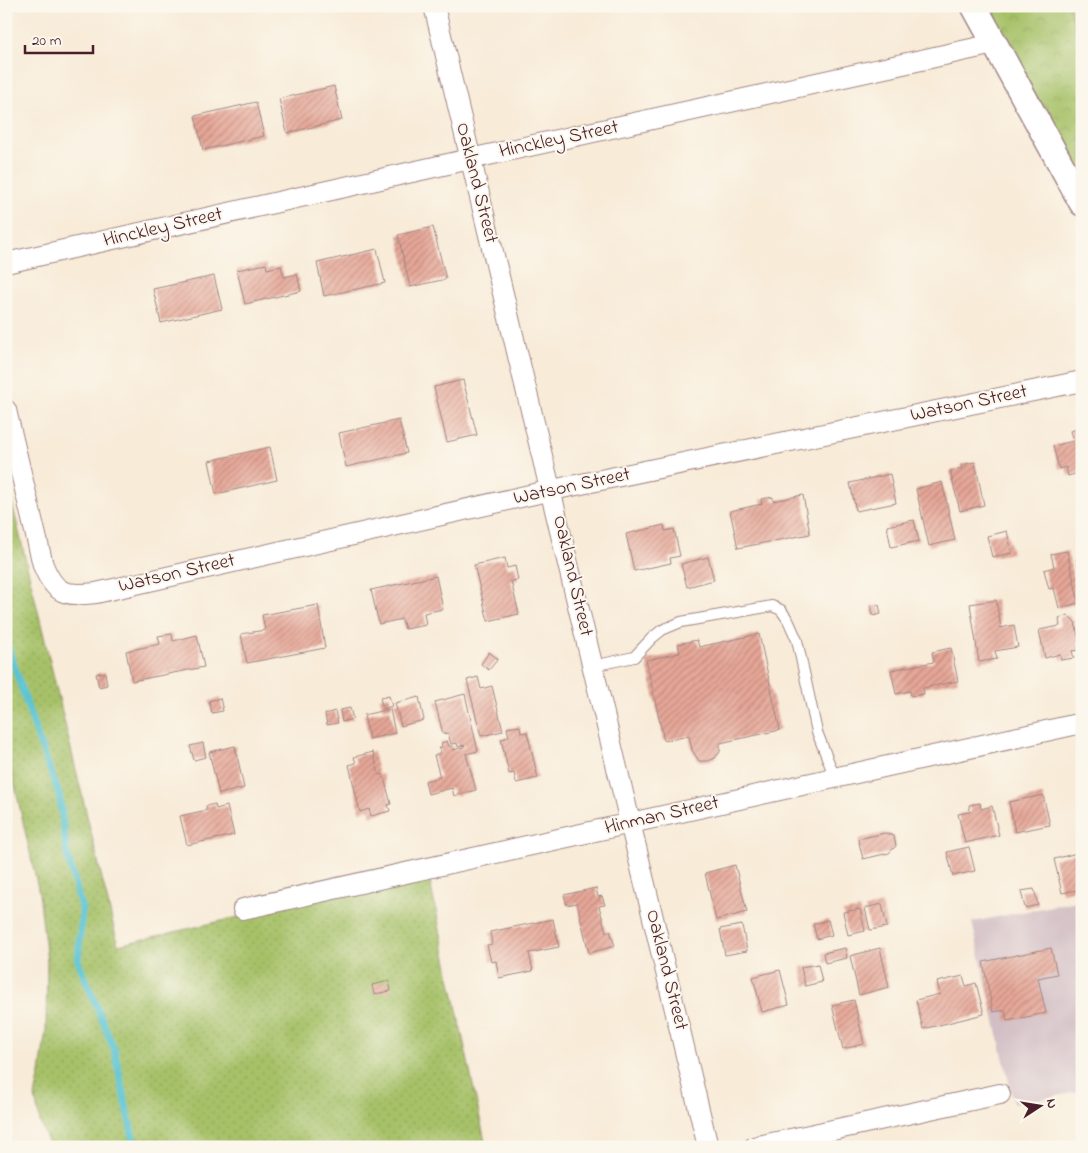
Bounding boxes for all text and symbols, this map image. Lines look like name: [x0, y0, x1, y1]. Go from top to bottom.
scale bar: [25, 22, 92, 54]
text: 20 m: [32, 30, 62, 52]
street label: Hinckley Street: [497, 113, 622, 167]
street label: Oakland Street: [447, 120, 505, 247]
street label: Hinckley Street: [101, 200, 226, 256]
street label: Watson Street: [908, 377, 1030, 431]
street label: Watson Street: [511, 460, 633, 514]
street label: Oakland Street: [544, 513, 600, 640]
street label: Watson Street: [116, 546, 238, 601]
street label: Hinman Street: [602, 789, 722, 843]
street label: Oakland Street: [637, 907, 695, 1034]
north arrow: [1016, 1080, 1066, 1130]
text: N: [1040, 1097, 1063, 1110]

